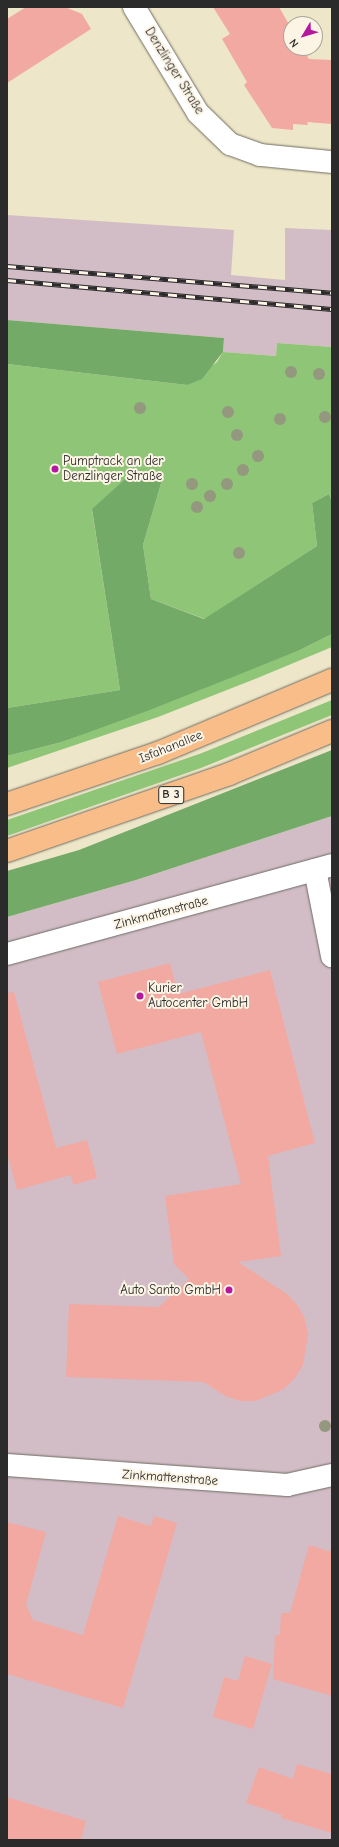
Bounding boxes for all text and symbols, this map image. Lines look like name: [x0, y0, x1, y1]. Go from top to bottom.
north arrow: [283, 16, 323, 56]
street label: Denzlinger Straße: [141, 25, 207, 117]
text: N: [287, 36, 301, 50]
place label: Pumptrack an der Denzlinger Straße: [63, 454, 164, 485]
marker: Pumptrack an der Denzlinger Straße: [50, 464, 60, 474]
street label: Isfahanallee: [137, 727, 205, 767]
road number: B 3: [158, 785, 184, 805]
street label: Zinkmattenstraße: [112, 893, 210, 933]
place label: Kurier Autocenter GmbH: [148, 981, 248, 1012]
marker: Kurier Autocenter GmbH: [135, 991, 145, 1001]
place label: Auto Santo GmbH: [120, 1282, 221, 1298]
marker: Auto Santo GmbH: [224, 1285, 234, 1295]
street label: Zinkmattenstraße: [121, 1467, 219, 1489]

